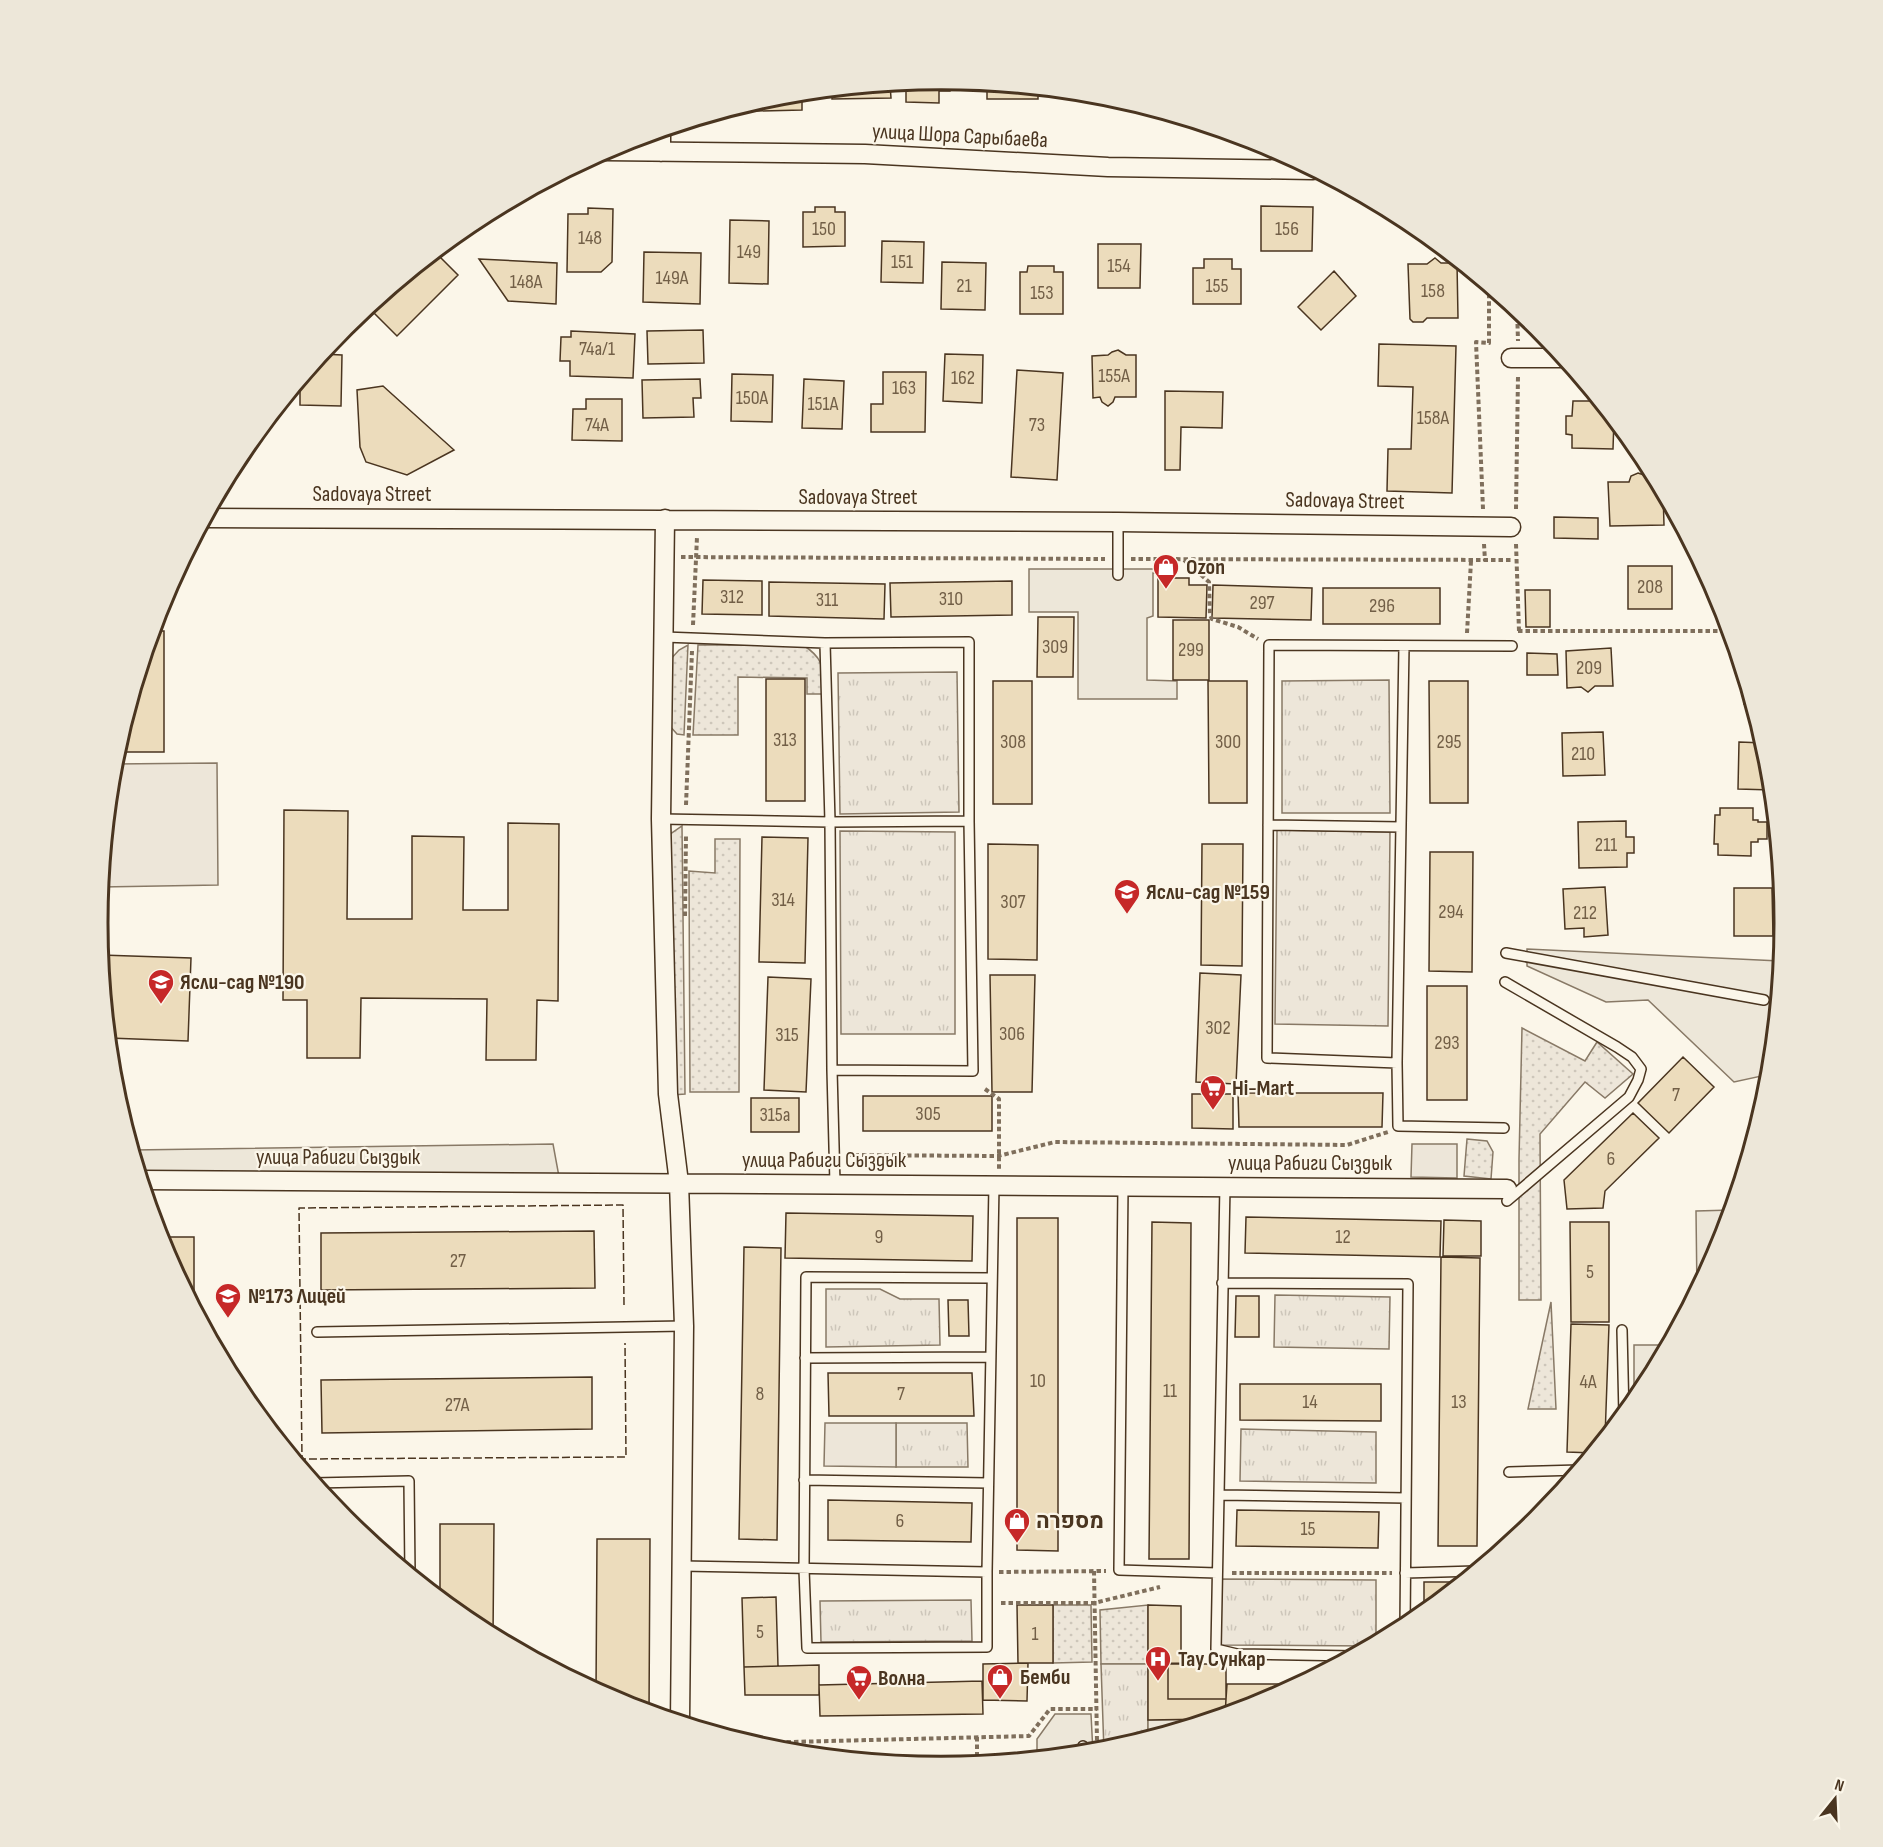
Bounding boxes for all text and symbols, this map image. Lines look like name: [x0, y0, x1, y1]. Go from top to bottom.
street label: улица Шора Сарыбаева: [871, 118, 1049, 154]
house number: 150: [812, 217, 836, 241]
house number: 156: [1275, 217, 1299, 241]
house number: 148: [578, 226, 602, 250]
house number: 149: [737, 240, 761, 264]
house number: 151: [891, 250, 913, 274]
house number: 154: [1107, 254, 1131, 278]
house number: 149А: [656, 266, 689, 290]
house number: 148А: [510, 270, 543, 294]
house number: 21: [956, 274, 972, 298]
house number: 155: [1205, 274, 1229, 298]
house number: 158: [1421, 279, 1445, 303]
house number: 153: [1030, 281, 1054, 305]
house number: 74а/1: [579, 337, 615, 361]
house number: 155А: [1098, 364, 1130, 388]
house number: 162: [951, 366, 975, 390]
house number: 163: [892, 376, 916, 400]
house number: 150А: [736, 386, 769, 410]
house number: 151А: [808, 392, 839, 416]
house number: 158А: [1417, 406, 1450, 430]
house number: 74А: [585, 413, 609, 437]
house number: 73: [1029, 413, 1045, 437]
street label: Sadovaya Street: [312, 481, 432, 508]
street label: Sadovaya Street: [798, 484, 918, 511]
street label: Sadovaya Street: [1285, 486, 1405, 516]
shop icon: Ozon: [1151, 552, 1181, 590]
place label: Ozon: [1186, 554, 1225, 581]
house number: 208: [1637, 575, 1663, 599]
house number: 312: [720, 585, 744, 609]
house number: 310: [939, 587, 963, 611]
house number: 311: [816, 588, 838, 612]
house number: 297: [1249, 591, 1275, 615]
house number: 296: [1369, 594, 1395, 618]
house number: 309: [1042, 635, 1068, 659]
house number: 299: [1178, 638, 1204, 662]
house number: 209: [1576, 656, 1602, 680]
house number: 313: [773, 728, 797, 752]
house number: 308: [1000, 730, 1026, 754]
house number: 300: [1215, 730, 1241, 754]
house number: 295: [1436, 730, 1462, 754]
house number: 210: [1571, 742, 1595, 766]
house number: 211: [1595, 833, 1617, 857]
school or university icon: Ясли-сад №159: [1112, 877, 1142, 915]
place label: Ясли-сад №159: [1146, 879, 1270, 906]
house number: 314: [771, 888, 795, 912]
house number: 307: [1000, 890, 1026, 914]
house number: 294: [1438, 900, 1464, 924]
house number: 212: [1573, 901, 1597, 925]
school or university icon: Ясли-сад №190: [146, 967, 176, 1005]
place label: Ясли-сад №190: [180, 969, 305, 996]
house number: 302: [1205, 1016, 1231, 1040]
house number: 306: [999, 1022, 1025, 1046]
house number: 315: [775, 1023, 799, 1047]
house number: 293: [1434, 1031, 1460, 1055]
supermarket icon: Hi-Mart: [1198, 1073, 1228, 1111]
place label: Hi-Mart: [1232, 1075, 1294, 1102]
house number: 7: [1672, 1083, 1680, 1107]
house number: 305: [915, 1102, 941, 1126]
house number: 315а: [759, 1103, 791, 1127]
street label: улица Рабиги Сыздык: [256, 1144, 421, 1171]
street label: улица Рабиги Сыздык: [742, 1147, 907, 1174]
house number: 6: [1607, 1147, 1615, 1171]
street label: улица Рабиги Сыздык: [1228, 1150, 1393, 1177]
house number: 9: [875, 1225, 883, 1249]
house number: 12: [1335, 1225, 1351, 1249]
house number: 27: [450, 1249, 466, 1273]
house number: 5: [1586, 1260, 1594, 1284]
school or university icon: №173 Лицей: [213, 1281, 243, 1319]
place label: №173 Лицей: [248, 1283, 346, 1310]
house number: 10: [1030, 1369, 1046, 1393]
house number: 4А: [1580, 1370, 1597, 1394]
house number: 11: [1163, 1379, 1177, 1403]
house number: 8: [756, 1382, 764, 1406]
house number: 7: [897, 1382, 905, 1406]
house number: 14: [1302, 1390, 1318, 1414]
house number: 13: [1451, 1390, 1467, 1414]
house number: 27А: [445, 1393, 470, 1417]
shop icon: מספרה: [1002, 1506, 1032, 1544]
place label: מספרה: [1036, 1508, 1104, 1535]
house number: 6: [896, 1509, 904, 1533]
house number: 15: [1300, 1517, 1316, 1541]
house number: 5: [756, 1620, 764, 1644]
house number: 1: [1032, 1622, 1039, 1646]
hospital icon: Тау Сункар: [1143, 1644, 1173, 1682]
place label: Тау Сункар: [1178, 1646, 1265, 1673]
shop icon: Бемби: [985, 1662, 1015, 1700]
supermarket icon: Волна: [844, 1663, 874, 1701]
place label: Бемби: [1020, 1664, 1070, 1691]
place label: Волна: [878, 1665, 925, 1692]
north arrow: [1805, 1769, 1865, 1829]
text: N: [1832, 1776, 1846, 1797]

